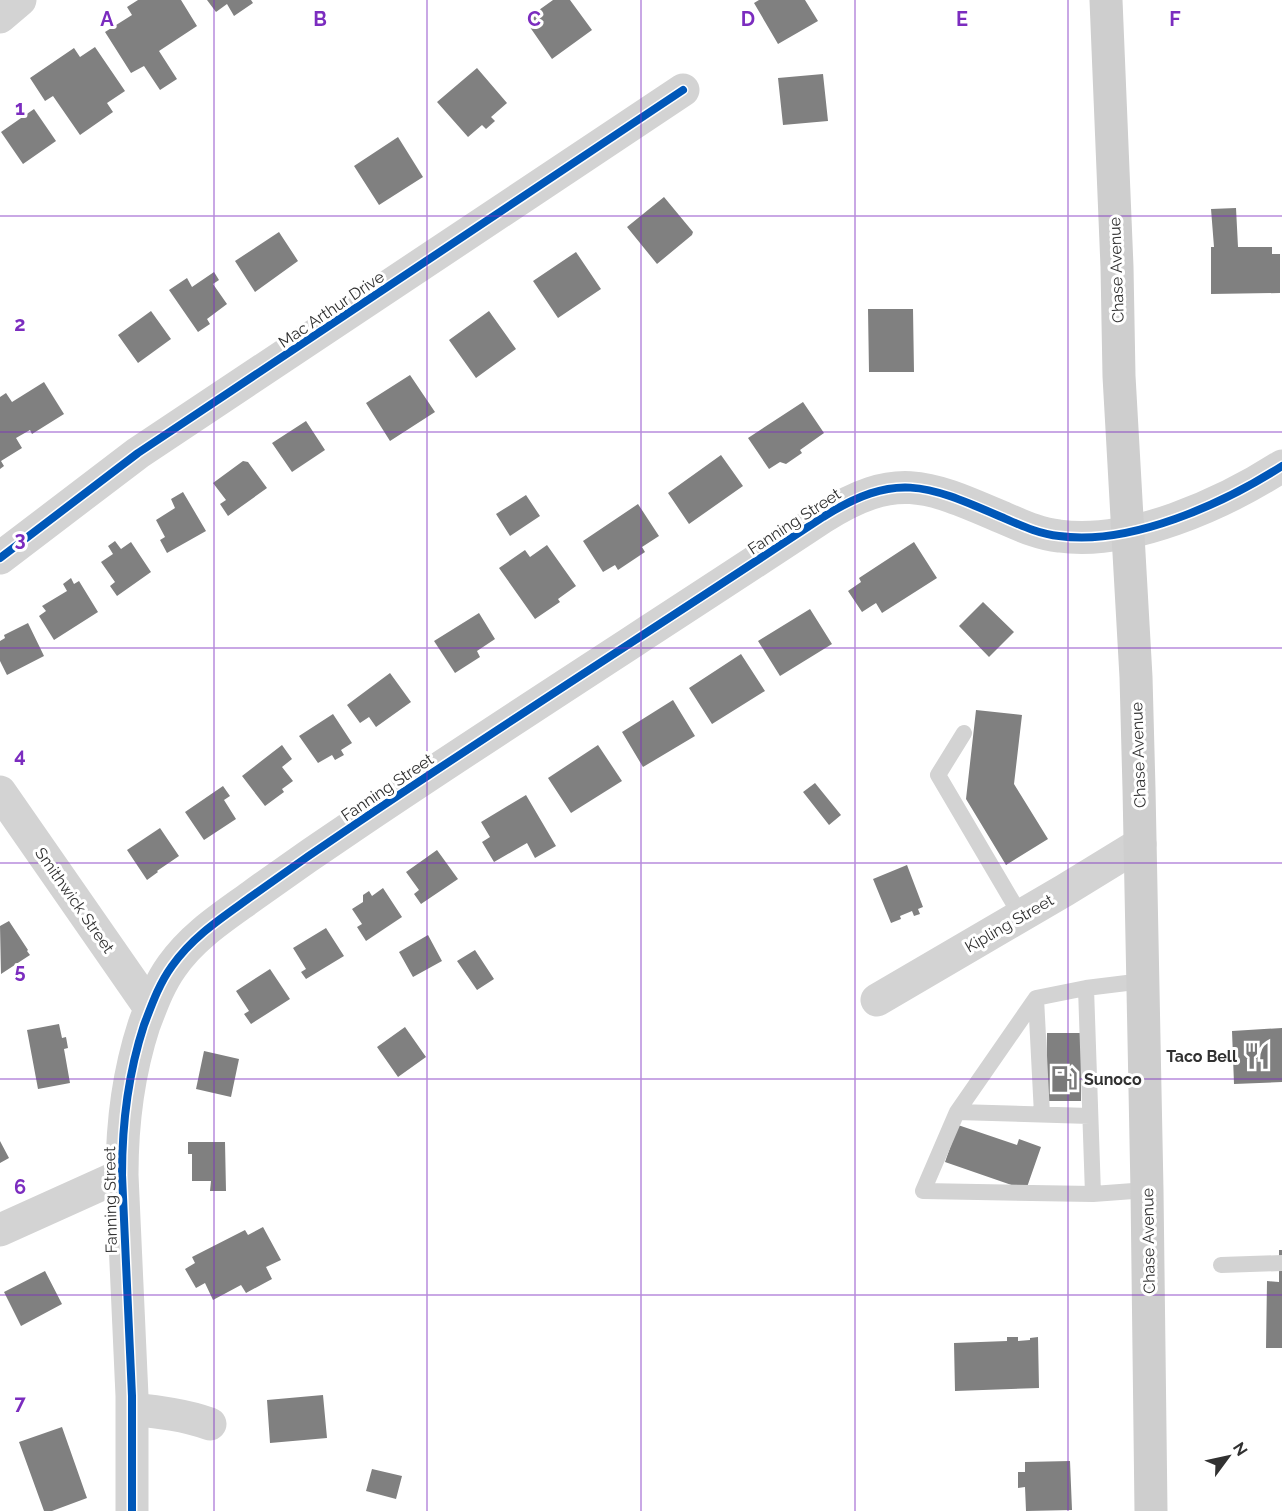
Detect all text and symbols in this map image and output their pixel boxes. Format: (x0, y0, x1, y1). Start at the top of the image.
text: A (100, 7, 114, 31)
text: B (313, 7, 327, 31)
text: C (527, 7, 541, 31)
text: D (741, 7, 755, 31)
text: E (956, 7, 968, 31)
text: F (1169, 7, 1181, 31)
text: 1 (15, 96, 25, 120)
street label: Chase Avenue (1105, 217, 1128, 323)
street label: Mac Arthur Drive (275, 267, 388, 352)
text: 2 (14, 312, 26, 336)
street label: Fanning Street (744, 484, 845, 558)
text: 3 (14, 527, 26, 551)
street label: Chase Avenue (1127, 702, 1150, 808)
text: 4 (14, 743, 26, 767)
street label: Fanning Street (338, 749, 437, 825)
street label: Smithwick Street (31, 844, 118, 957)
street label: Kipling Street (962, 890, 1057, 956)
text: 5 (14, 959, 26, 983)
restaurant icon: Taco Bell (1242, 1041, 1272, 1071)
place label: Taco Bell (1166, 1047, 1238, 1066)
fuel station icon: Sunoco (1049, 1064, 1079, 1094)
place label: Sunoco (1084, 1070, 1142, 1089)
street label: Fanning Street (100, 1146, 121, 1254)
text: 6 (14, 1175, 26, 1199)
street label: Chase Avenue (1138, 1188, 1159, 1294)
text: 7 (14, 1391, 26, 1415)
north arrow (1198, 1427, 1258, 1487)
text: N (1229, 1439, 1251, 1459)

